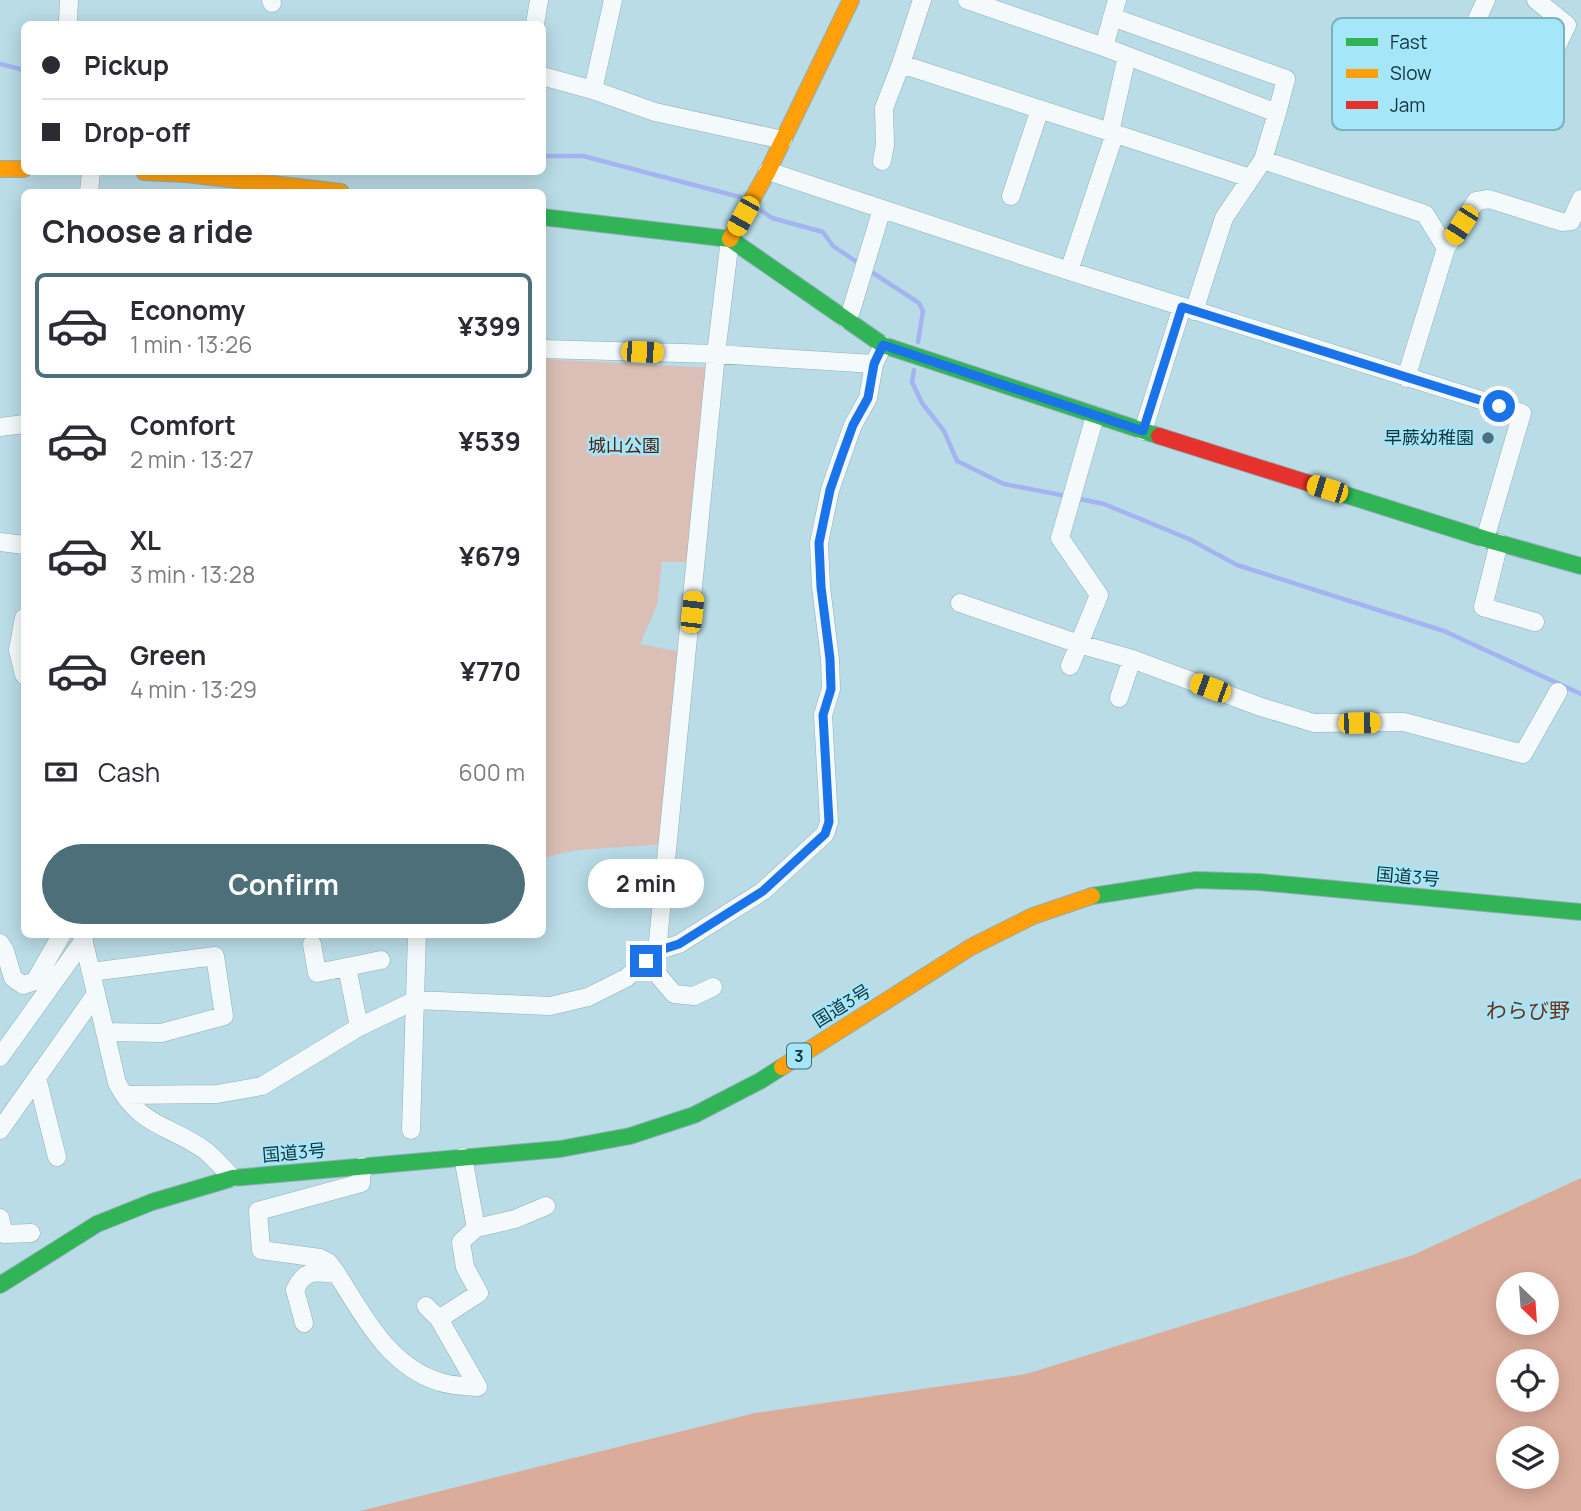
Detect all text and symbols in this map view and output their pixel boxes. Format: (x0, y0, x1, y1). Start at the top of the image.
legend (1332, 18, 1564, 130)
text: Fast (1390, 29, 1427, 55)
text: Pickup (84, 47, 169, 83)
text: Slow (1390, 60, 1432, 86)
text: Jam (1390, 92, 1425, 118)
text: Drop-off (84, 114, 190, 150)
car (724, 193, 763, 239)
car (1441, 202, 1482, 248)
text: Choose a ride (42, 209, 253, 253)
text: Economy (130, 292, 245, 328)
icon: car (46, 294, 109, 357)
text: ¥399 (458, 308, 521, 344)
text: 1 min · 13:26 (130, 328, 252, 360)
car (621, 341, 664, 363)
route start (1483, 390, 1515, 422)
text: Comfort (130, 407, 236, 443)
icon: car (46, 409, 109, 472)
text: ¥539 (459, 423, 521, 459)
place label: 早蕨幼稚園 (1384, 425, 1474, 449)
marker: 早蕨幼稚園 (1480, 430, 1496, 446)
park label: 城山公園 (588, 433, 660, 457)
text: 2 min · 13:27 (130, 443, 254, 475)
car (1304, 473, 1351, 505)
text: XL (130, 522, 161, 558)
icon: car (46, 524, 109, 587)
text: ¥679 (459, 538, 521, 574)
text: 3 min · 13:28 (130, 558, 255, 590)
car (680, 590, 705, 634)
text: Green (130, 637, 206, 673)
icon: car (46, 639, 109, 702)
text: ¥770 (460, 653, 521, 689)
car (1187, 671, 1234, 705)
text: 4 min · 13:29 (130, 673, 257, 705)
car (1338, 712, 1381, 734)
icon: cash (42, 753, 80, 791)
text: Cash (98, 754, 160, 790)
text: 600 m (459, 756, 525, 788)
button: Confirm (42, 844, 525, 924)
callout: 2 min (588, 860, 704, 908)
street label: 国道3号 (1375, 861, 1441, 891)
text: 2 min (616, 867, 676, 899)
route end (630, 945, 662, 977)
street label: 国道3号 (808, 978, 875, 1032)
district label: わらび野 (1486, 996, 1570, 1024)
road number: 3 (787, 1044, 811, 1068)
street label: 国道3号 (261, 1137, 327, 1167)
north arrow (1496, 1272, 1559, 1335)
map controls (1496, 1272, 1559, 1489)
button: locate (1496, 1349, 1559, 1412)
button: layers (1496, 1426, 1559, 1489)

